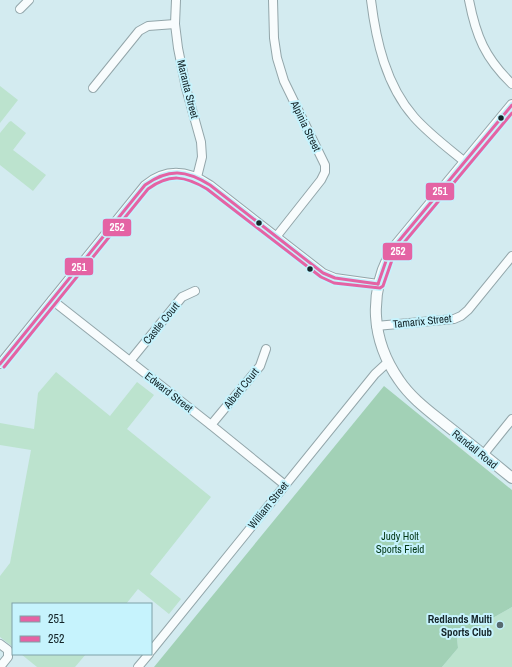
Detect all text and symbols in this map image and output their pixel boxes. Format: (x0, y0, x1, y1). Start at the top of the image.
street label: Maranta Street (174, 58, 202, 120)
street label: Alpinia Street (287, 97, 324, 154)
unlabelled marker (496, 113, 506, 123)
line badge: 251 (425, 182, 455, 201)
text: 251 (432, 184, 448, 198)
line badge: 252 (102, 218, 132, 237)
unlabelled marker (254, 218, 264, 228)
text: 252 (109, 220, 125, 234)
line badge: 252 (382, 242, 413, 261)
text: 252 (390, 244, 406, 258)
line badge: 251 (64, 257, 94, 276)
text: 251 (71, 260, 87, 274)
unlabelled marker (305, 264, 315, 274)
street label: Castle Court (140, 299, 183, 347)
street label: Tamarix Street (392, 311, 452, 331)
street label: Albert Court (220, 365, 262, 412)
street label: Edward Street (142, 369, 196, 415)
street label: Randall Road (449, 426, 501, 472)
street label: William Street (245, 478, 292, 531)
park label: Judy Holt Sports Field (376, 529, 424, 556)
legend (12, 603, 152, 655)
text: 251 (48, 611, 65, 627)
place label: Redlands Multi Sports Club (428, 612, 492, 639)
marker: Redlands Multi Sports Club (495, 620, 505, 630)
text: 252 (48, 631, 64, 647)

